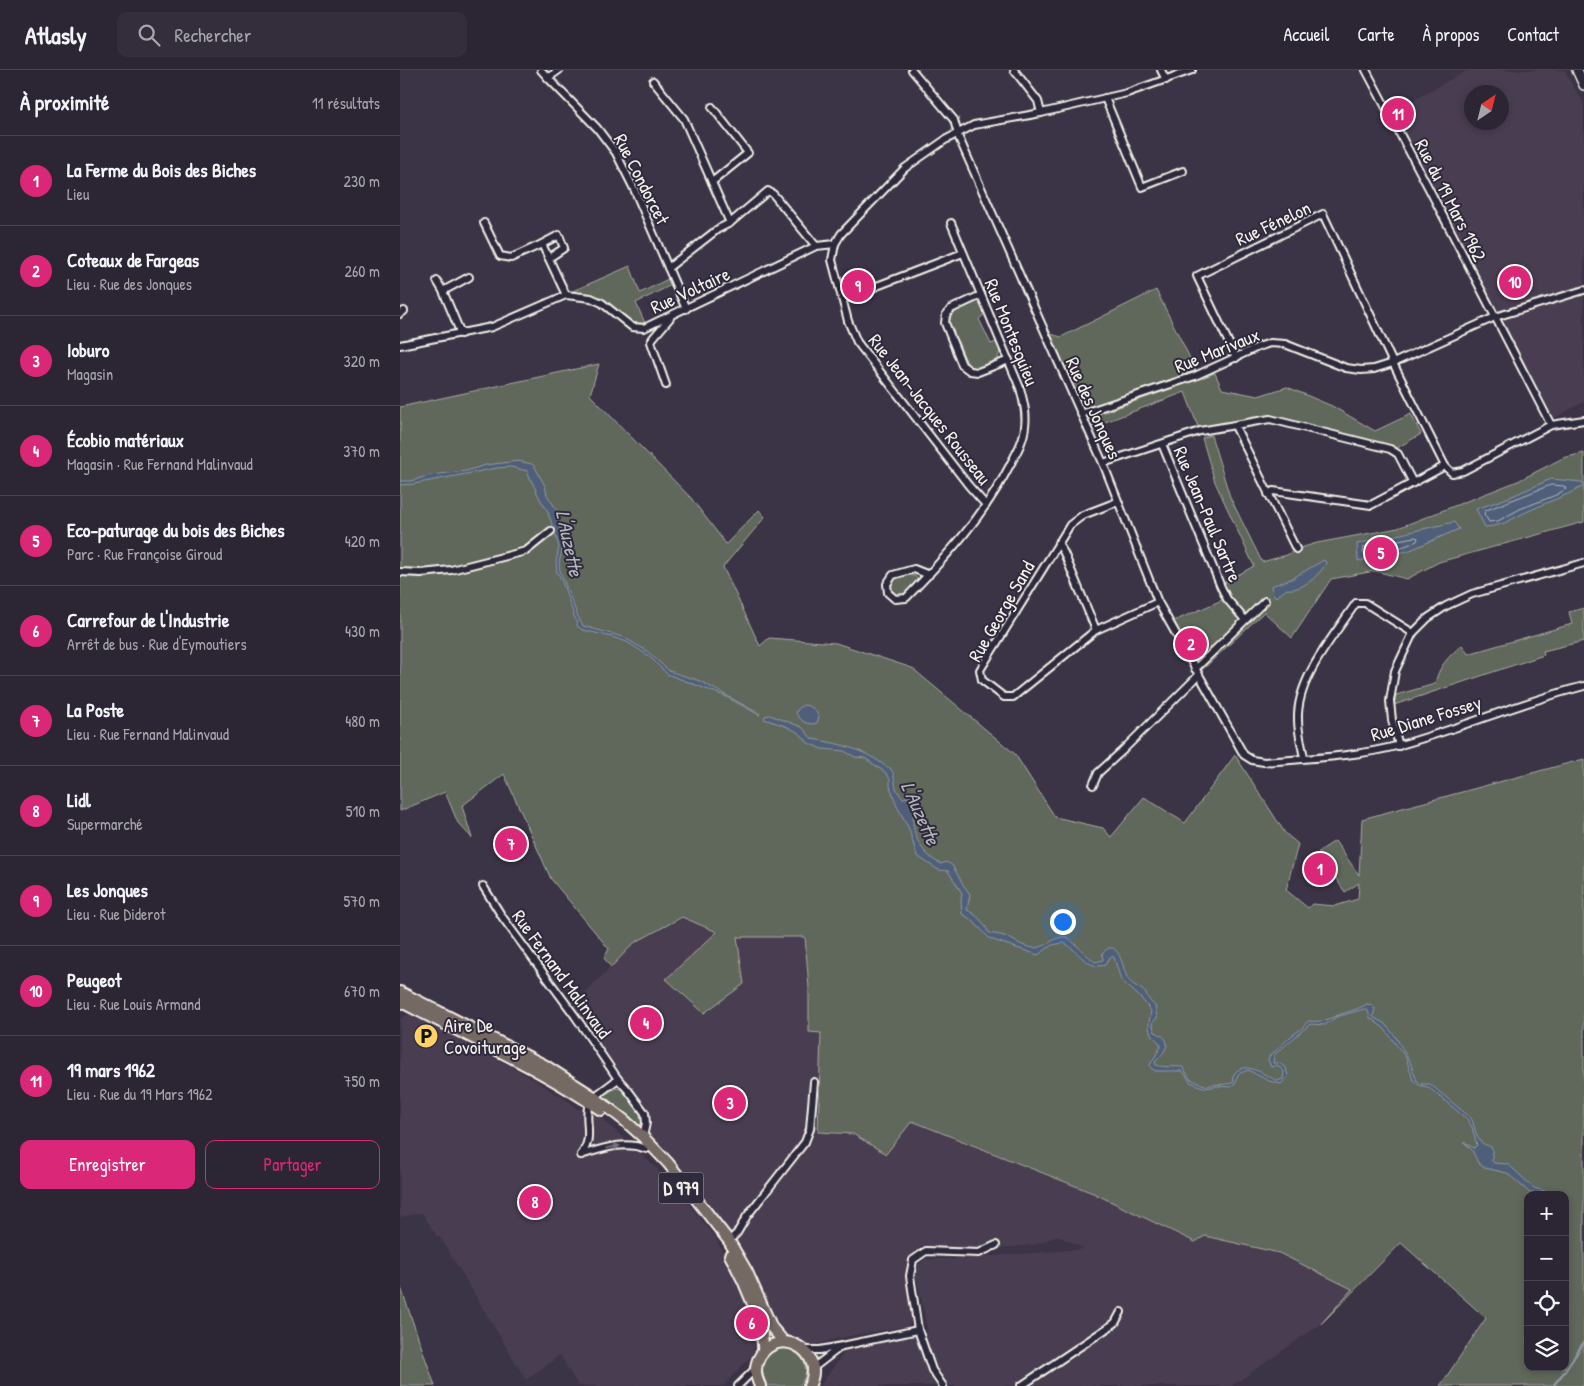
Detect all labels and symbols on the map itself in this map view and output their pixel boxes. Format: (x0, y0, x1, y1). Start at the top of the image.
north arrow (1464, 85, 1509, 130)
pin: 11 (1382, 95, 1414, 133)
street label: Rue Condorcet (608, 129, 676, 229)
street label: Rue du 19 Mars 1962 (1409, 134, 1493, 266)
street label: Rue Fénelon (1231, 194, 1315, 252)
street label: Rue Voltaire (646, 260, 734, 320)
pin: 10 (1499, 263, 1531, 301)
pin: 9 (842, 267, 874, 305)
street label: Rue Montesquieu (979, 275, 1045, 390)
street label: Rue Marivaux (1171, 321, 1263, 379)
street label: Rue Jean-Jacques Rousseau (863, 328, 997, 490)
street label: Rue des Jonques (1060, 353, 1128, 463)
street label: Rue Jean-Paul Sartre (1168, 442, 1248, 586)
water label: L'Auzette (550, 508, 590, 579)
pin: 5 (1365, 534, 1397, 572)
street label: Rue George Sand (962, 555, 1041, 666)
pin: 2 (1175, 625, 1207, 663)
street label: Rue Diane Fossey (1367, 689, 1485, 747)
water label: L'Auzette (895, 777, 947, 850)
pin: 7 (495, 825, 527, 863)
pin: 1 (1304, 850, 1336, 888)
street label: Rue Fernand Malinvaud (506, 904, 618, 1044)
your location (1050, 909, 1076, 935)
pin: 4 (630, 1004, 662, 1042)
place label: Aire De Covoiturage (444, 1012, 527, 1060)
parking icon: Aire De Covoiturage (413, 1023, 439, 1049)
pin: 3 (714, 1084, 746, 1122)
one-way arrow (606, 1143, 621, 1151)
road number: D 979 (658, 1172, 704, 1204)
pin: 8 (519, 1183, 551, 1221)
pin: 6 (736, 1304, 768, 1342)

